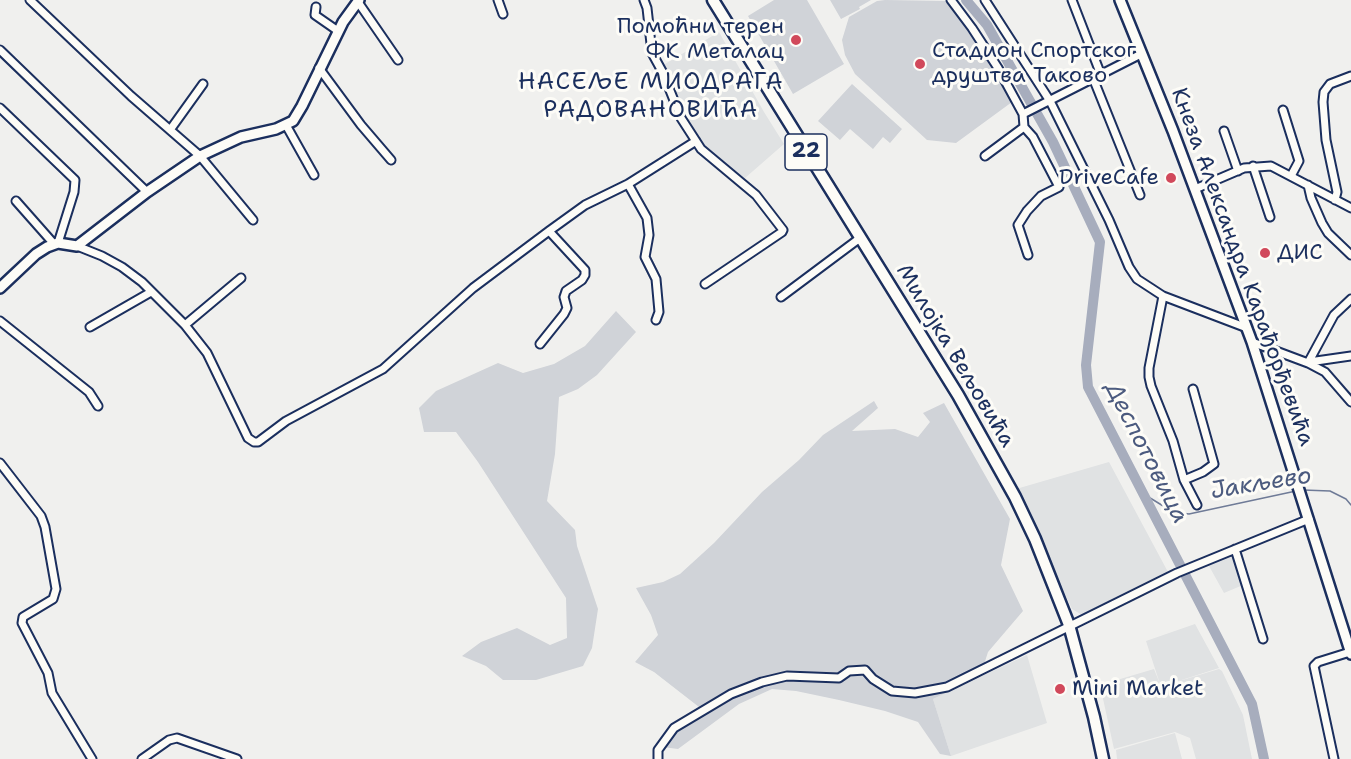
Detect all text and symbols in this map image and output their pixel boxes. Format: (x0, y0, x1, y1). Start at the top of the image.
place label: Помоћни терен ФК Металац (617, 14, 784, 66)
marker: Помоћни терен ФК Металац (789, 33, 803, 47)
place label: Стадион Спортског друштва Таково (932, 38, 1136, 90)
marker: Стадион Спортског друштва Таково (913, 57, 927, 71)
district label: НАСЕЉЕ МИОДРАГА РАДОВАНОВИЋА (518, 69, 784, 125)
street label: Кнеза Александра Карађорђевића (1165, 84, 1319, 450)
road number: 22 (785, 134, 827, 170)
place label: DriveCafe (1059, 165, 1159, 191)
marker: DriveCafe (1164, 171, 1178, 185)
place label: ДИС (1277, 240, 1323, 266)
marker: ДИС (1258, 246, 1272, 260)
street label: Милојка Вељовића (890, 260, 1020, 452)
water label: Деспотовица (1098, 378, 1194, 528)
water label: Јакљево (1208, 462, 1314, 506)
place label: Mini Market (1072, 676, 1204, 702)
marker: Mini Market (1053, 682, 1067, 696)

